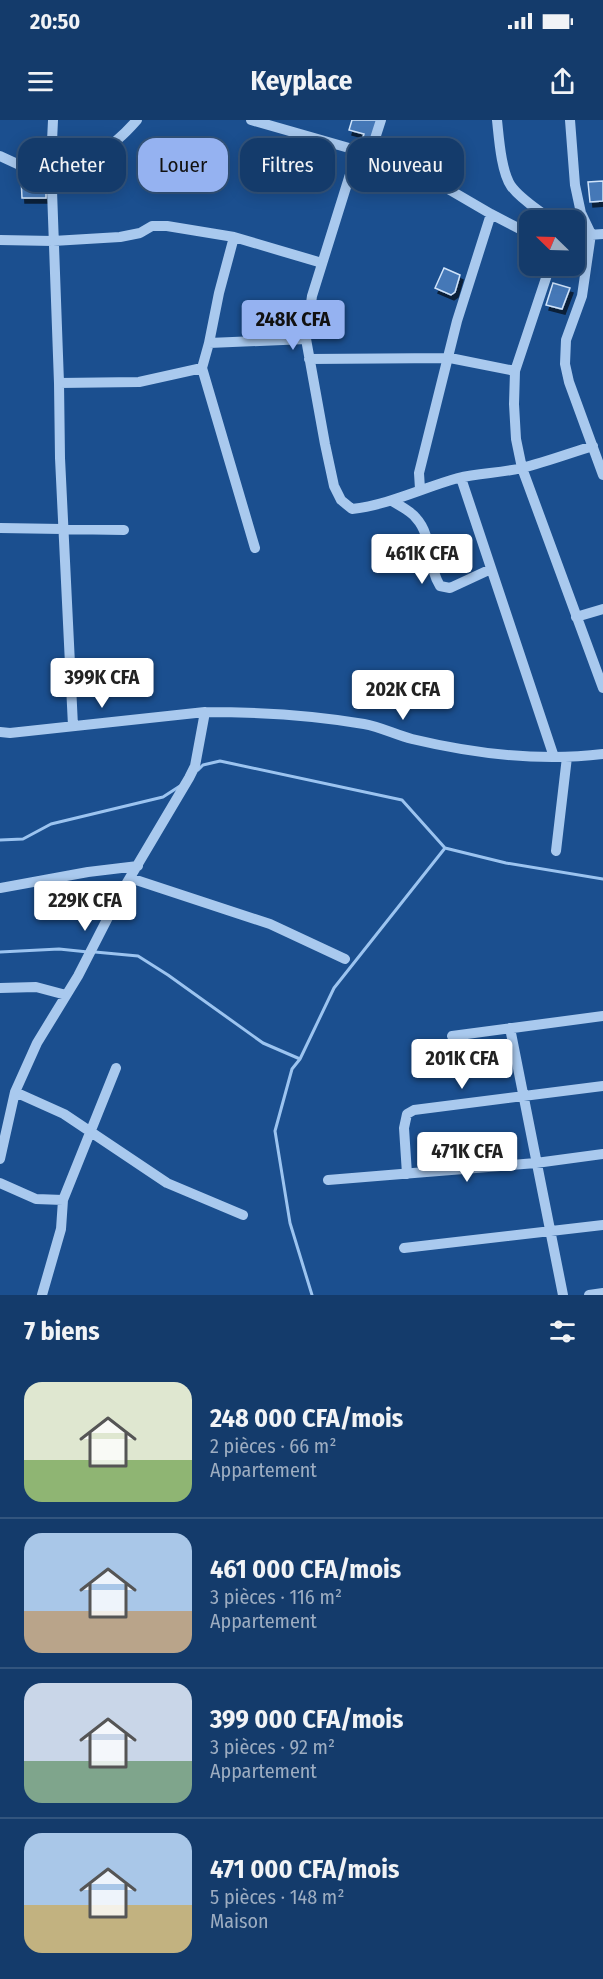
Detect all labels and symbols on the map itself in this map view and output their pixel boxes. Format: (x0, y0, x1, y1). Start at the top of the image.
north arrow (519, 210, 585, 276)
pin: 248K CFA (231, 300, 355, 351)
pin: 461K CFA (360, 534, 484, 585)
pin: 399K CFA (40, 658, 164, 709)
pin: 202K CFA (341, 670, 465, 721)
pin: 229K CFA (23, 881, 147, 932)
pin: 201K CFA (400, 1039, 524, 1090)
pin: 471K CFA (405, 1132, 529, 1183)

